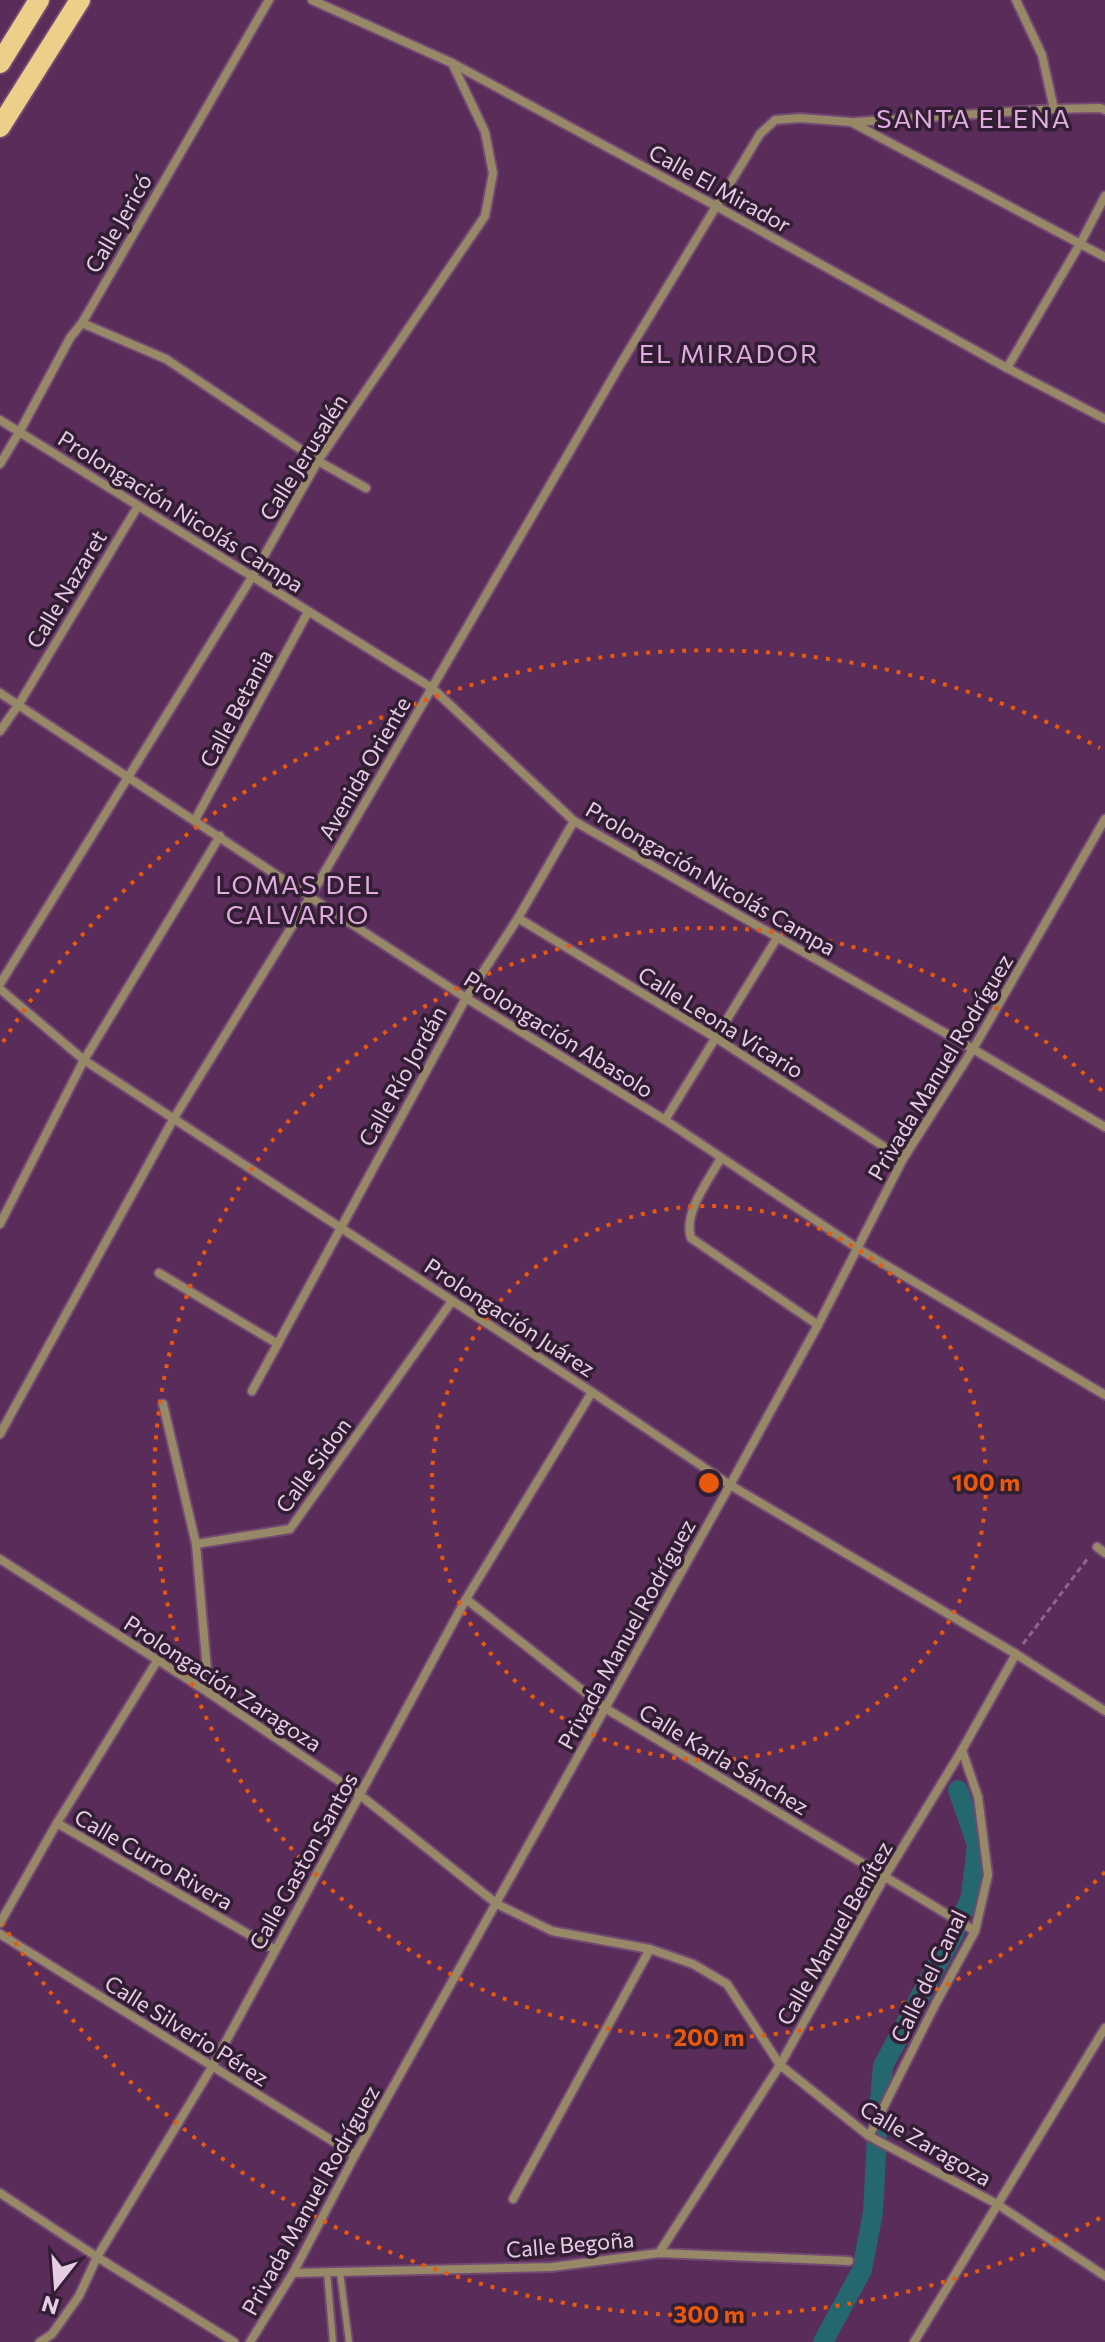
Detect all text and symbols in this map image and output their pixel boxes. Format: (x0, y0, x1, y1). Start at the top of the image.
district label: SANTA ELENA (876, 102, 1072, 133)
street label: Calle El Mirador (644, 138, 796, 238)
street label: Calle Jericó (79, 169, 157, 277)
district label: EL MIRADOR (639, 337, 819, 368)
street label: Calle Jerusalén (253, 389, 353, 525)
street label: Prolongación Nicolás Campa (53, 424, 309, 598)
street label: Calle Nazaret (20, 525, 112, 653)
street label: Calle Betania (194, 644, 278, 772)
street label: Avenida Oriente (312, 692, 416, 844)
street label: Prolongación Nicolás Campa (581, 795, 841, 961)
district label: LOMAS DEL CALVARIO (215, 868, 381, 929)
street label: Privada Manuel Rodríguez (862, 949, 1018, 1185)
street label: Calle Leona Vicario (633, 960, 809, 1084)
street label: Prolongación Abasolo (459, 965, 659, 1103)
street label: Calle Río Jordán (352, 1001, 452, 1151)
street label: Prolongación Juárez (420, 1252, 600, 1382)
street label: Calle Sidon (270, 1412, 356, 1518)
text: 100 m (952, 1467, 1020, 1496)
centre of rings (695, 1469, 723, 1497)
street label: Privada Manuel Rodríguez (551, 1514, 701, 1754)
street label: Prolongación Zaragoza (119, 1609, 327, 1757)
street label: Calle Karla Sánchez (634, 1698, 814, 1820)
street label: Calle Gaston Santos (243, 1768, 363, 1954)
street label: Calle Curro Rivera (70, 1803, 238, 1915)
street label: Calle Manuel Benítez (770, 1836, 898, 2030)
street label: Calle del Canal (884, 1905, 972, 2047)
street label: Calle Silverio Pérez (100, 1969, 274, 2091)
text: 200 m (674, 2022, 744, 2051)
street label: Privada Manuel Rodríguez (235, 2080, 385, 2320)
street label: Calle Zaragoza (856, 2095, 996, 2191)
street label: Calle Begoña (505, 2225, 635, 2263)
north arrow (16, 2246, 96, 2326)
text: N (38, 2290, 62, 2321)
text: 300 m (673, 2299, 745, 2328)

